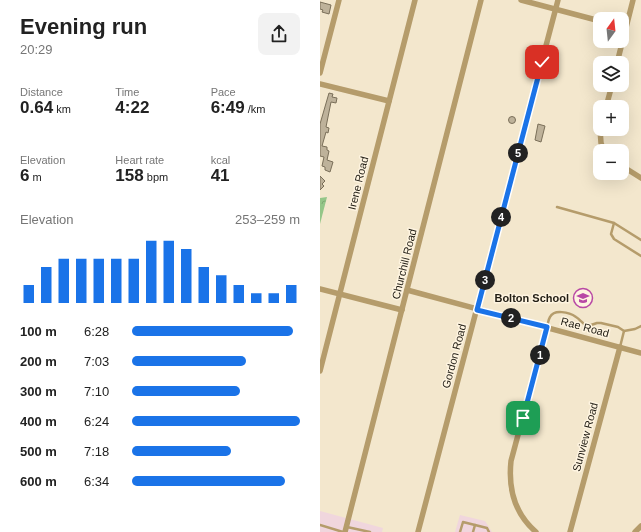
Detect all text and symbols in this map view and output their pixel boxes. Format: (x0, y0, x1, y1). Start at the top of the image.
north arrow (593, 12, 629, 48)
map controls (593, 12, 629, 180)
button: share (258, 13, 300, 55)
text: Evening run (20, 14, 147, 39)
text: 20:29 (20, 42, 53, 57)
pin (525, 45, 559, 79)
icon: check (531, 51, 553, 73)
button: layers (593, 56, 629, 92)
text: Distance (20, 86, 63, 98)
text: Time (115, 86, 139, 98)
text: Pace (211, 86, 236, 98)
text: 0.64 (20, 98, 53, 117)
text: 4:22 (115, 98, 149, 117)
text: 6:49 (211, 98, 245, 117)
button: + (593, 100, 629, 136)
text: km (53, 103, 71, 115)
text: /km (245, 103, 265, 115)
pin: 5 (508, 143, 528, 163)
button: − (593, 144, 629, 180)
text: 5 (515, 147, 521, 159)
text: Elevation (20, 154, 65, 166)
text: Heart rate (115, 154, 164, 166)
text: kcal (211, 154, 230, 166)
street label: Irene Road (346, 155, 370, 211)
text: 6 (20, 166, 29, 185)
text: 158 (115, 166, 144, 185)
text: 41 (211, 166, 230, 185)
text: m (29, 171, 42, 183)
text: bpm (144, 171, 168, 183)
pin: 4 (491, 207, 511, 227)
text: 4 (498, 211, 504, 223)
text: Elevation (20, 212, 73, 227)
text: 253–259 m (235, 212, 300, 227)
street label: Churchill Road (389, 228, 419, 300)
pin: 3 (475, 270, 495, 290)
text: 3 (482, 274, 488, 286)
school or university icon: Bolton School (572, 287, 594, 309)
place label: Bolton School (494, 292, 569, 304)
pin: 2 (501, 308, 521, 328)
text: 2 (508, 312, 514, 324)
street label: Rae Road (560, 315, 610, 339)
street label: Gordon Road (440, 323, 468, 389)
text: 100 m (20, 324, 57, 339)
text: 6:28 (84, 324, 109, 339)
pin: 1 (530, 345, 550, 365)
text: 1 (537, 349, 543, 361)
text: 200 m (20, 354, 57, 369)
text: 7:03 (84, 354, 109, 369)
text: 300 m (20, 384, 57, 399)
text: 7:10 (84, 384, 109, 399)
pin (506, 401, 540, 435)
street label: Sunview Road (570, 401, 600, 473)
icon: arrive (512, 407, 534, 429)
text: 400 m (20, 414, 57, 429)
text: 6:24 (84, 414, 109, 429)
text: 500 m (20, 444, 57, 459)
text: 7:18 (84, 444, 109, 459)
text: 600 m (20, 474, 57, 489)
text: 6:34 (84, 474, 109, 489)

